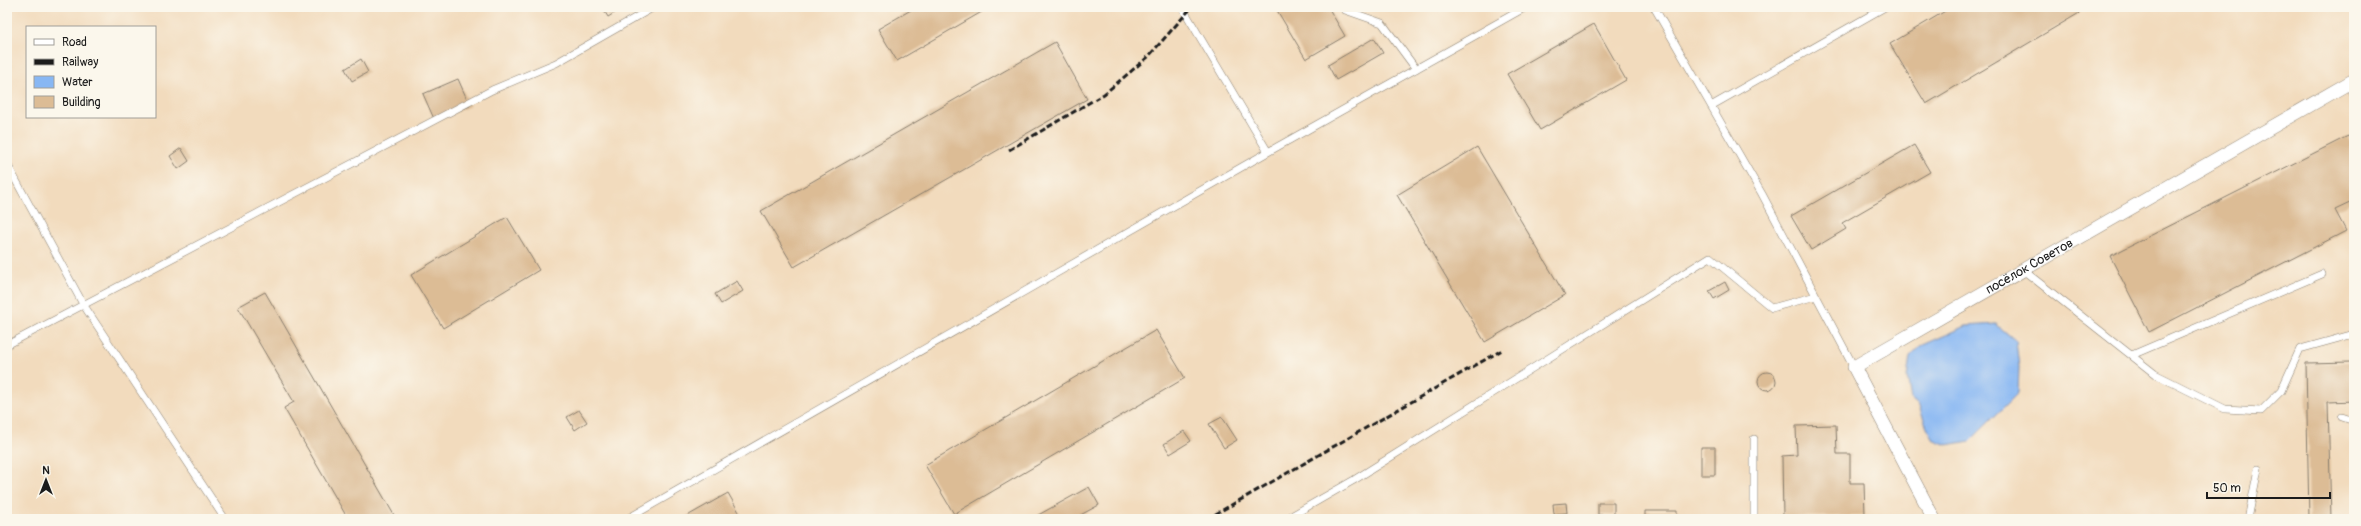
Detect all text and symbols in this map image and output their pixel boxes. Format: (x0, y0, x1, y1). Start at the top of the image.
legend (26, 26, 156, 118)
text: Road (62, 35, 87, 50)
text: Railway (62, 55, 98, 70)
text: Water (62, 75, 93, 90)
text: Building (62, 95, 101, 110)
street label: посёлок Советов (1983, 235, 2076, 298)
north arrow (26, 460, 66, 500)
text: N (42, 464, 50, 477)
scale bar (2207, 474, 2330, 500)
text: 50 m (2213, 481, 2241, 496)

